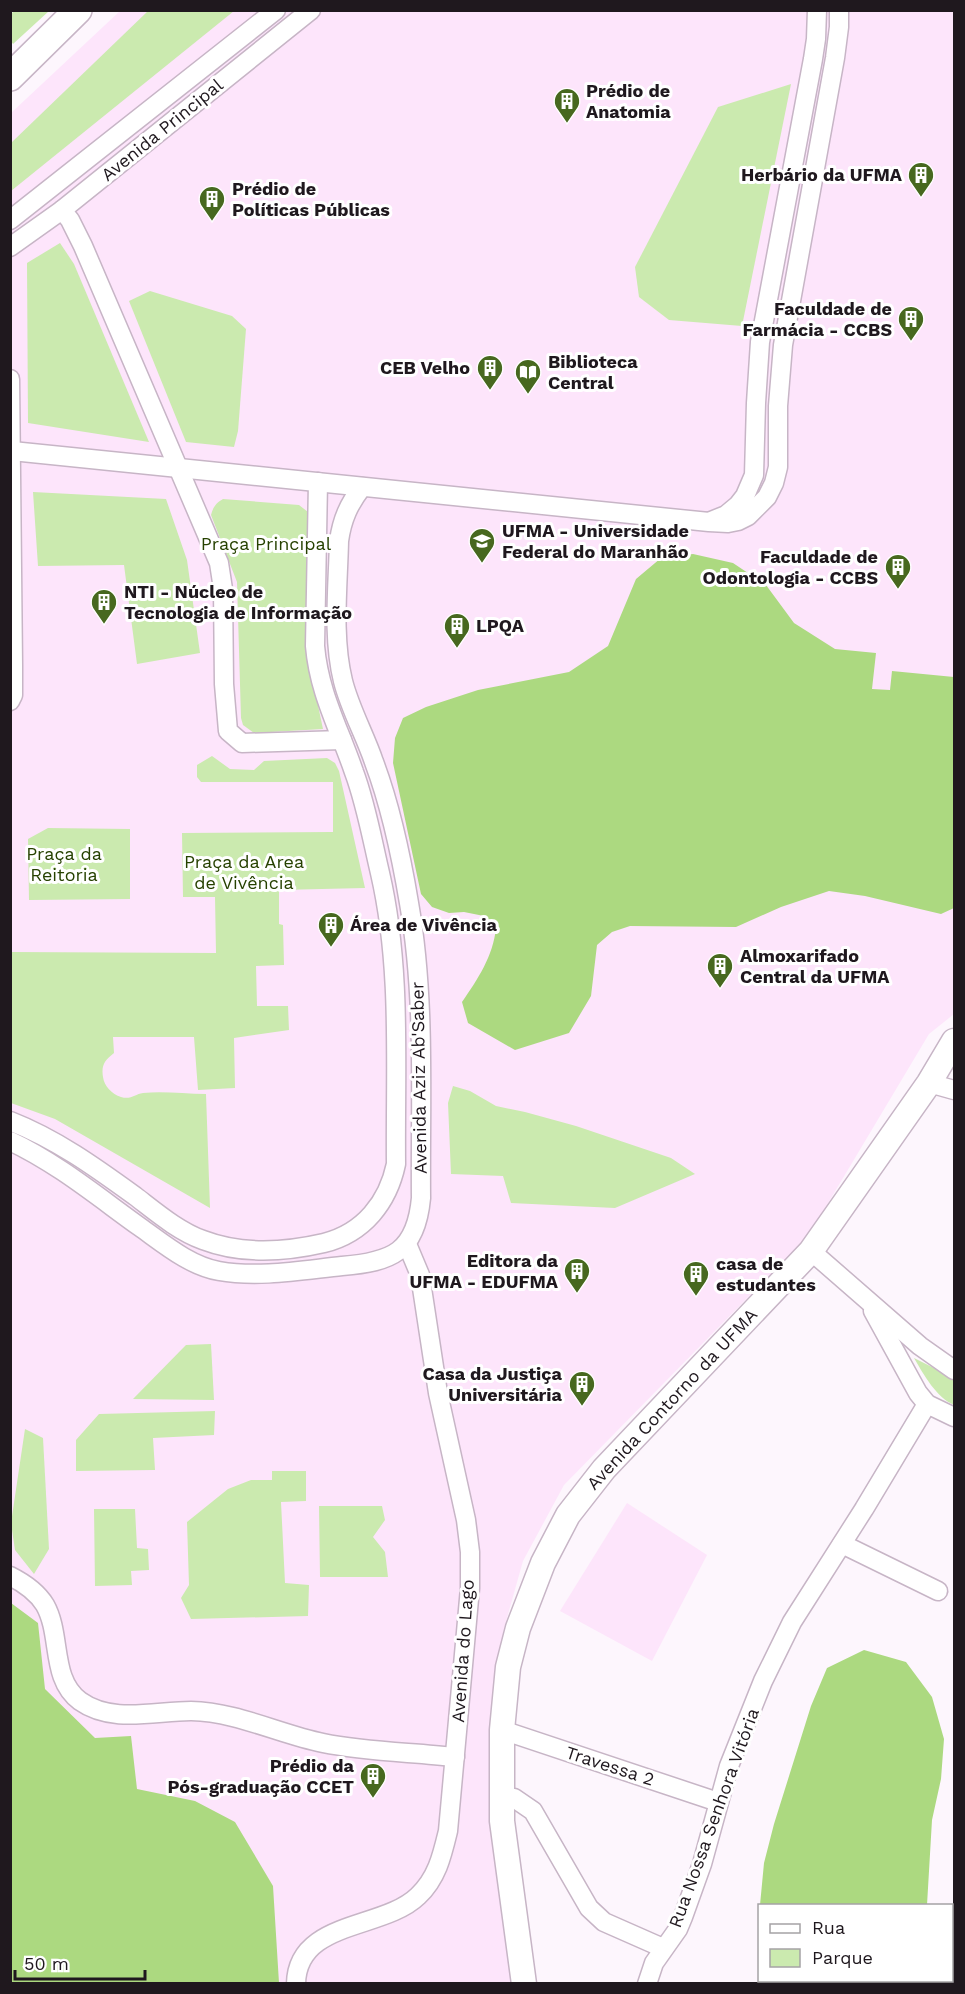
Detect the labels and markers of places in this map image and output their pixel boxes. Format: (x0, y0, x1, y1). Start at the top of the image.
place label: Prédio de Anatomia (586, 80, 671, 122)
building icon: Prédio de Anatomia (552, 86, 582, 124)
building icon: Herbário da UFMA (906, 160, 936, 198)
place label: Herbário da UFMA (741, 164, 903, 185)
place label: Prédio de Políticas Públicas (232, 178, 390, 220)
building icon: Prédio de Políticas Públicas (197, 184, 227, 222)
place label: Faculdade de Farmácia - CCBS (742, 298, 892, 340)
building icon: Faculdade de Farmácia - CCBS (896, 304, 926, 342)
place label: Biblioteca Central (548, 351, 638, 393)
building icon: CEB Velho (475, 353, 505, 391)
place label: CEB Velho (380, 357, 470, 378)
library icon: Biblioteca Central (513, 357, 543, 395)
place label: UFMA - Universidade Federal do Maranhão (502, 520, 689, 562)
school or university icon: UFMA - Universidade Federal do Maranhão (467, 526, 497, 564)
place label: Faculdade de Odontologia - CCBS (703, 546, 878, 588)
building icon: Faculdade de Odontologia - CCBS (883, 552, 913, 590)
place label: NTI - Núcleo de Tecnologia de Informação (124, 581, 352, 623)
building icon: NTI - Núcleo de Tecnologia de Informação (89, 587, 119, 625)
building icon: LPQA (442, 611, 472, 649)
place label: LPQA (476, 615, 525, 636)
building icon: Área de Vivência (316, 910, 346, 948)
place label: Área de Vivência (350, 914, 497, 935)
place label: Almoxarifado Central da UFMA (740, 945, 890, 987)
building icon: Almoxarifado Central da UFMA (705, 951, 735, 989)
place label: Editora da UFMA - EDUFMA (410, 1250, 559, 1292)
place label: casa de estudantes (716, 1253, 816, 1295)
building icon: Editora da UFMA - EDUFMA (562, 1256, 592, 1294)
building icon: casa de estudantes (681, 1259, 711, 1297)
place label: Casa da Justiça Universitária (422, 1363, 563, 1405)
building icon: Casa da Justiça Universitária (567, 1369, 597, 1407)
place label: Prédio da Pós-graduação CCET (167, 1755, 355, 1797)
building icon: Prédio da Pós-graduação CCET (358, 1761, 388, 1799)

